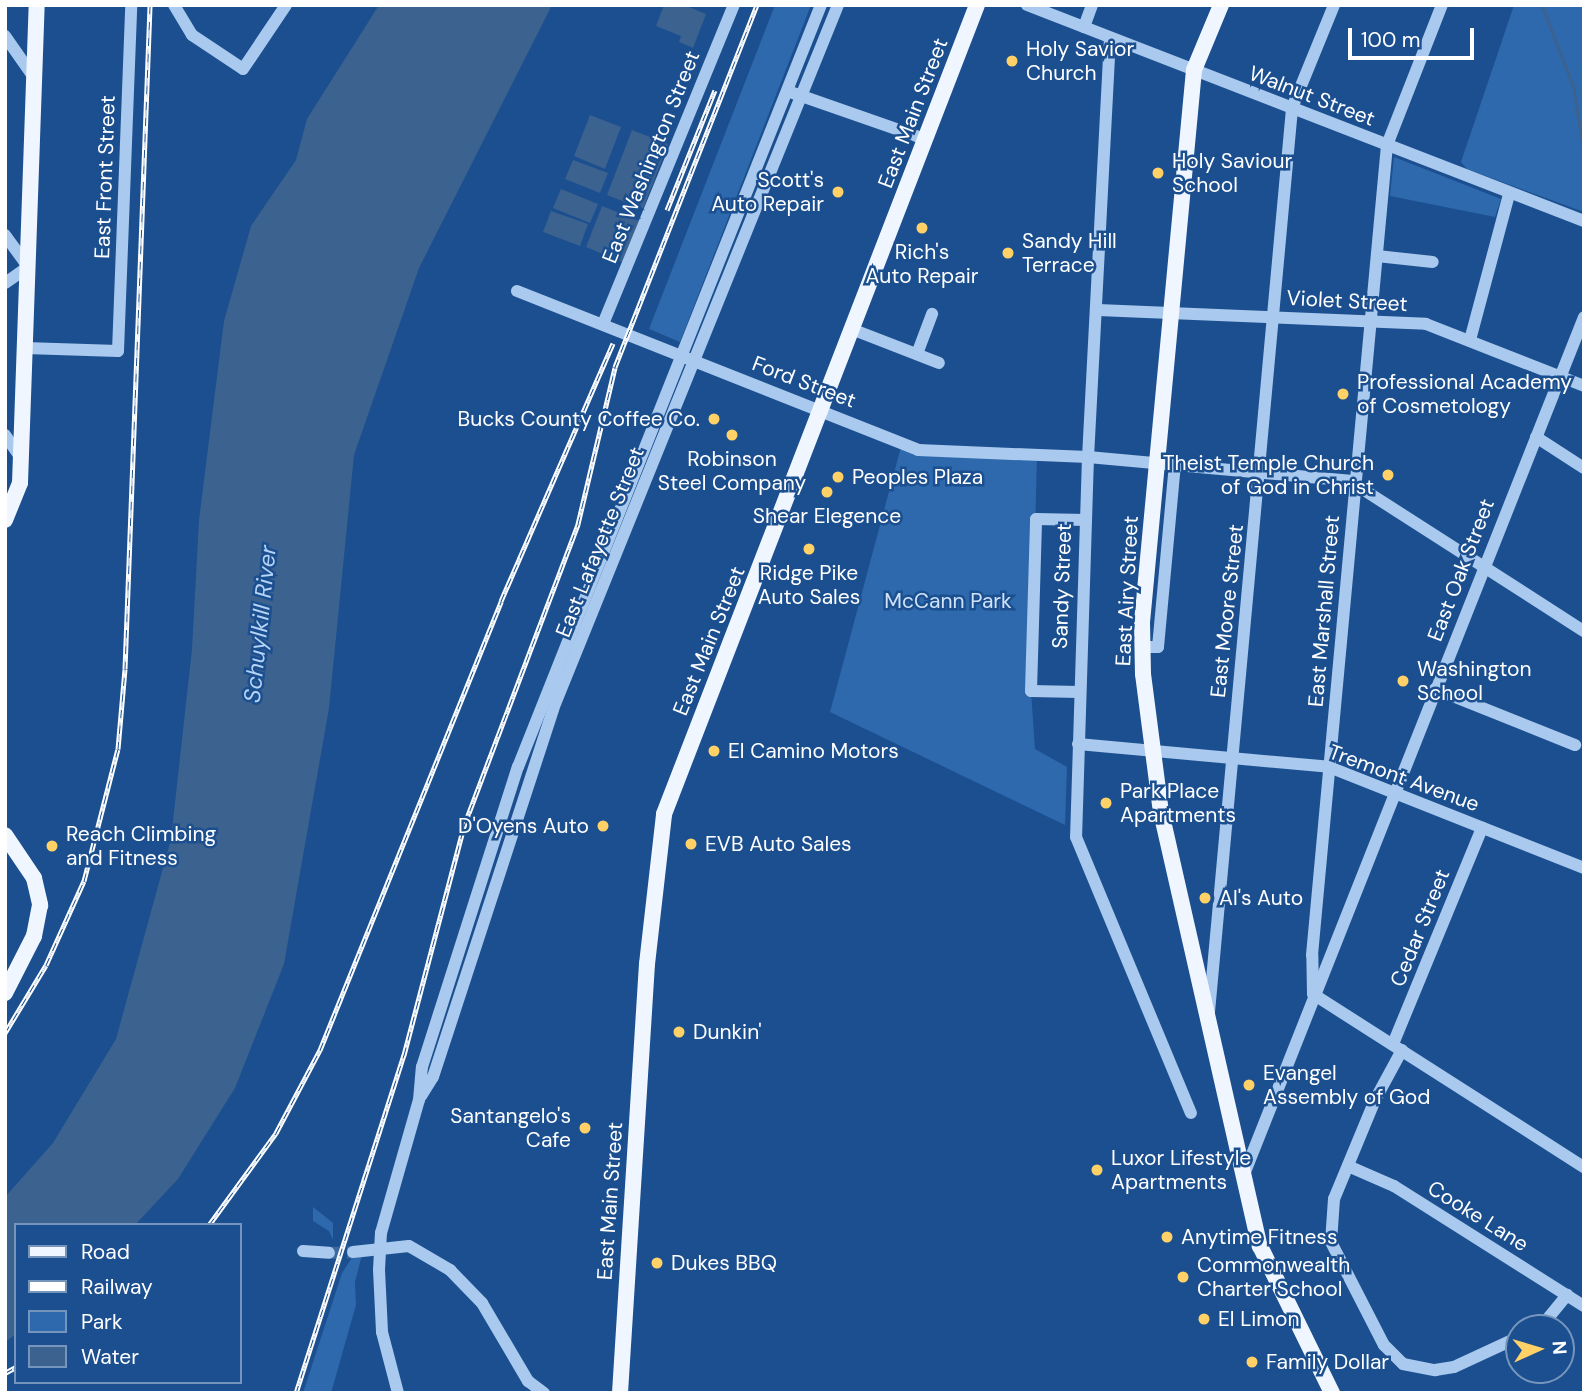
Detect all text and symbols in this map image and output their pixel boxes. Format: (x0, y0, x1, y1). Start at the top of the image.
scale bar (1351, 14, 1477, 58)
text: 100 m (1361, 26, 1421, 54)
street label: East Main Street (873, 35, 953, 191)
place label: Holy Savior Church (1026, 36, 1134, 86)
street label: East Washington Street (597, 47, 705, 267)
marker: Holy Savior Church (1004, 53, 1020, 69)
street label: Walnut Street (1245, 60, 1379, 132)
street label: East Front Street (90, 95, 120, 259)
place label: Holy Saviour School (1172, 148, 1292, 198)
marker: Holy Saviour School (1150, 165, 1166, 181)
place label: Scott's Auto Repair (711, 167, 824, 217)
marker: Scott's Auto Repair (830, 184, 846, 200)
marker: Rich's Auto Repair (914, 220, 930, 236)
place label: Sandy Hill Terrace (1022, 228, 1117, 278)
place label: Rich's Auto Repair (866, 239, 978, 289)
marker: Sandy Hill Terrace (1000, 245, 1016, 261)
street label: Violet Street (1286, 285, 1408, 317)
street label: Ford Street (749, 351, 859, 413)
place label: Professional Academy of Cosmetology (1357, 369, 1572, 419)
marker: Professional Academy of Cosmetology (1335, 386, 1351, 402)
place label: Bucks County Coffee Co. (458, 406, 700, 432)
marker: Bucks County Coffee Co. (706, 411, 722, 427)
marker: Robinson Steel Company (724, 427, 740, 443)
street label: East Lafayette Street (550, 443, 650, 641)
place label: Robinson Steel Company (658, 446, 806, 496)
place label: Theist Temple Church of God in Christ (1163, 450, 1374, 500)
place label: Peoples Plaza (852, 464, 983, 490)
marker: Theist Temple Church of God in Christ (1380, 467, 1396, 483)
marker: Peoples Plaza (830, 469, 846, 485)
marker: Shear Elegence (819, 484, 835, 500)
street label: East Oak Street (1422, 495, 1500, 645)
place label: Shear Elegence (753, 503, 901, 529)
street label: East Marshall Street (1303, 514, 1345, 708)
street label: East Airy Street (1110, 515, 1144, 667)
street label: Sandy Street (1047, 523, 1077, 649)
street label: East Moore Street (1205, 523, 1249, 699)
marker: Ridge Pike Auto Sales (801, 541, 817, 557)
water label: Schuylkill River (238, 544, 282, 704)
place label: Ridge Pike Auto Sales (758, 560, 860, 610)
street label: East Main Street (668, 563, 750, 719)
park label: McCann Park (884, 588, 1012, 614)
place label: Washington School (1417, 656, 1532, 706)
marker: Washington School (1395, 673, 1411, 689)
place label: El Camino Motors (728, 738, 899, 764)
street label: Tremont Avenue (1325, 739, 1483, 817)
marker: El Camino Motors (706, 743, 722, 759)
place label: Park Place Apartments (1120, 778, 1236, 828)
marker: Park Place Apartments (1098, 795, 1114, 811)
place label: D'Oyens Auto (458, 813, 589, 839)
marker: D'Oyens Auto (595, 818, 611, 834)
place label: Reach Climbing and Fitness (66, 821, 216, 871)
place label: EVB Auto Sales (705, 831, 852, 857)
marker: EVB Auto Sales (683, 836, 699, 852)
marker: Reach Climbing and Fitness (44, 838, 60, 854)
street label: Cedar Street (1385, 866, 1455, 990)
place label: Al's Auto (1219, 885, 1303, 911)
marker: Al's Auto (1197, 890, 1213, 906)
place label: Dunkin' (693, 1019, 762, 1045)
marker: Dunkin' (671, 1024, 687, 1040)
place label: Evangel Assembly of God (1263, 1060, 1430, 1110)
marker: Evangel Assembly of God (1241, 1077, 1257, 1093)
place label: Santangelo's Cafe (450, 1103, 571, 1153)
marker: Santangelo's Cafe (577, 1120, 593, 1136)
street label: East Main Street (592, 1121, 628, 1281)
place label: Luxor Lifestyle Apartments (1111, 1145, 1251, 1195)
marker: Luxor Lifestyle Apartments (1089, 1162, 1105, 1178)
street label: Cooke Lane (1423, 1175, 1533, 1257)
legend (14, 1223, 242, 1384)
place label: Anytime Fitness (1181, 1224, 1337, 1250)
marker: Anytime Fitness (1159, 1229, 1175, 1245)
text: Road (81, 1238, 130, 1266)
place label: Dukes BBQ (671, 1250, 777, 1276)
place label: Commonwealth Charter School (1197, 1252, 1350, 1302)
marker: Dukes BBQ (649, 1255, 665, 1271)
marker: Commonwealth Charter School (1175, 1269, 1191, 1285)
text: Railway (81, 1273, 153, 1301)
place label: El Limon (1218, 1306, 1299, 1332)
text: Park (81, 1308, 122, 1336)
marker: El Limon (1196, 1311, 1212, 1327)
north arrow (1505, 1314, 1575, 1384)
text: N (1546, 1340, 1572, 1355)
text: Water (81, 1343, 139, 1371)
place label: Family Dollar (1266, 1349, 1389, 1375)
marker: Family Dollar (1244, 1354, 1260, 1370)

